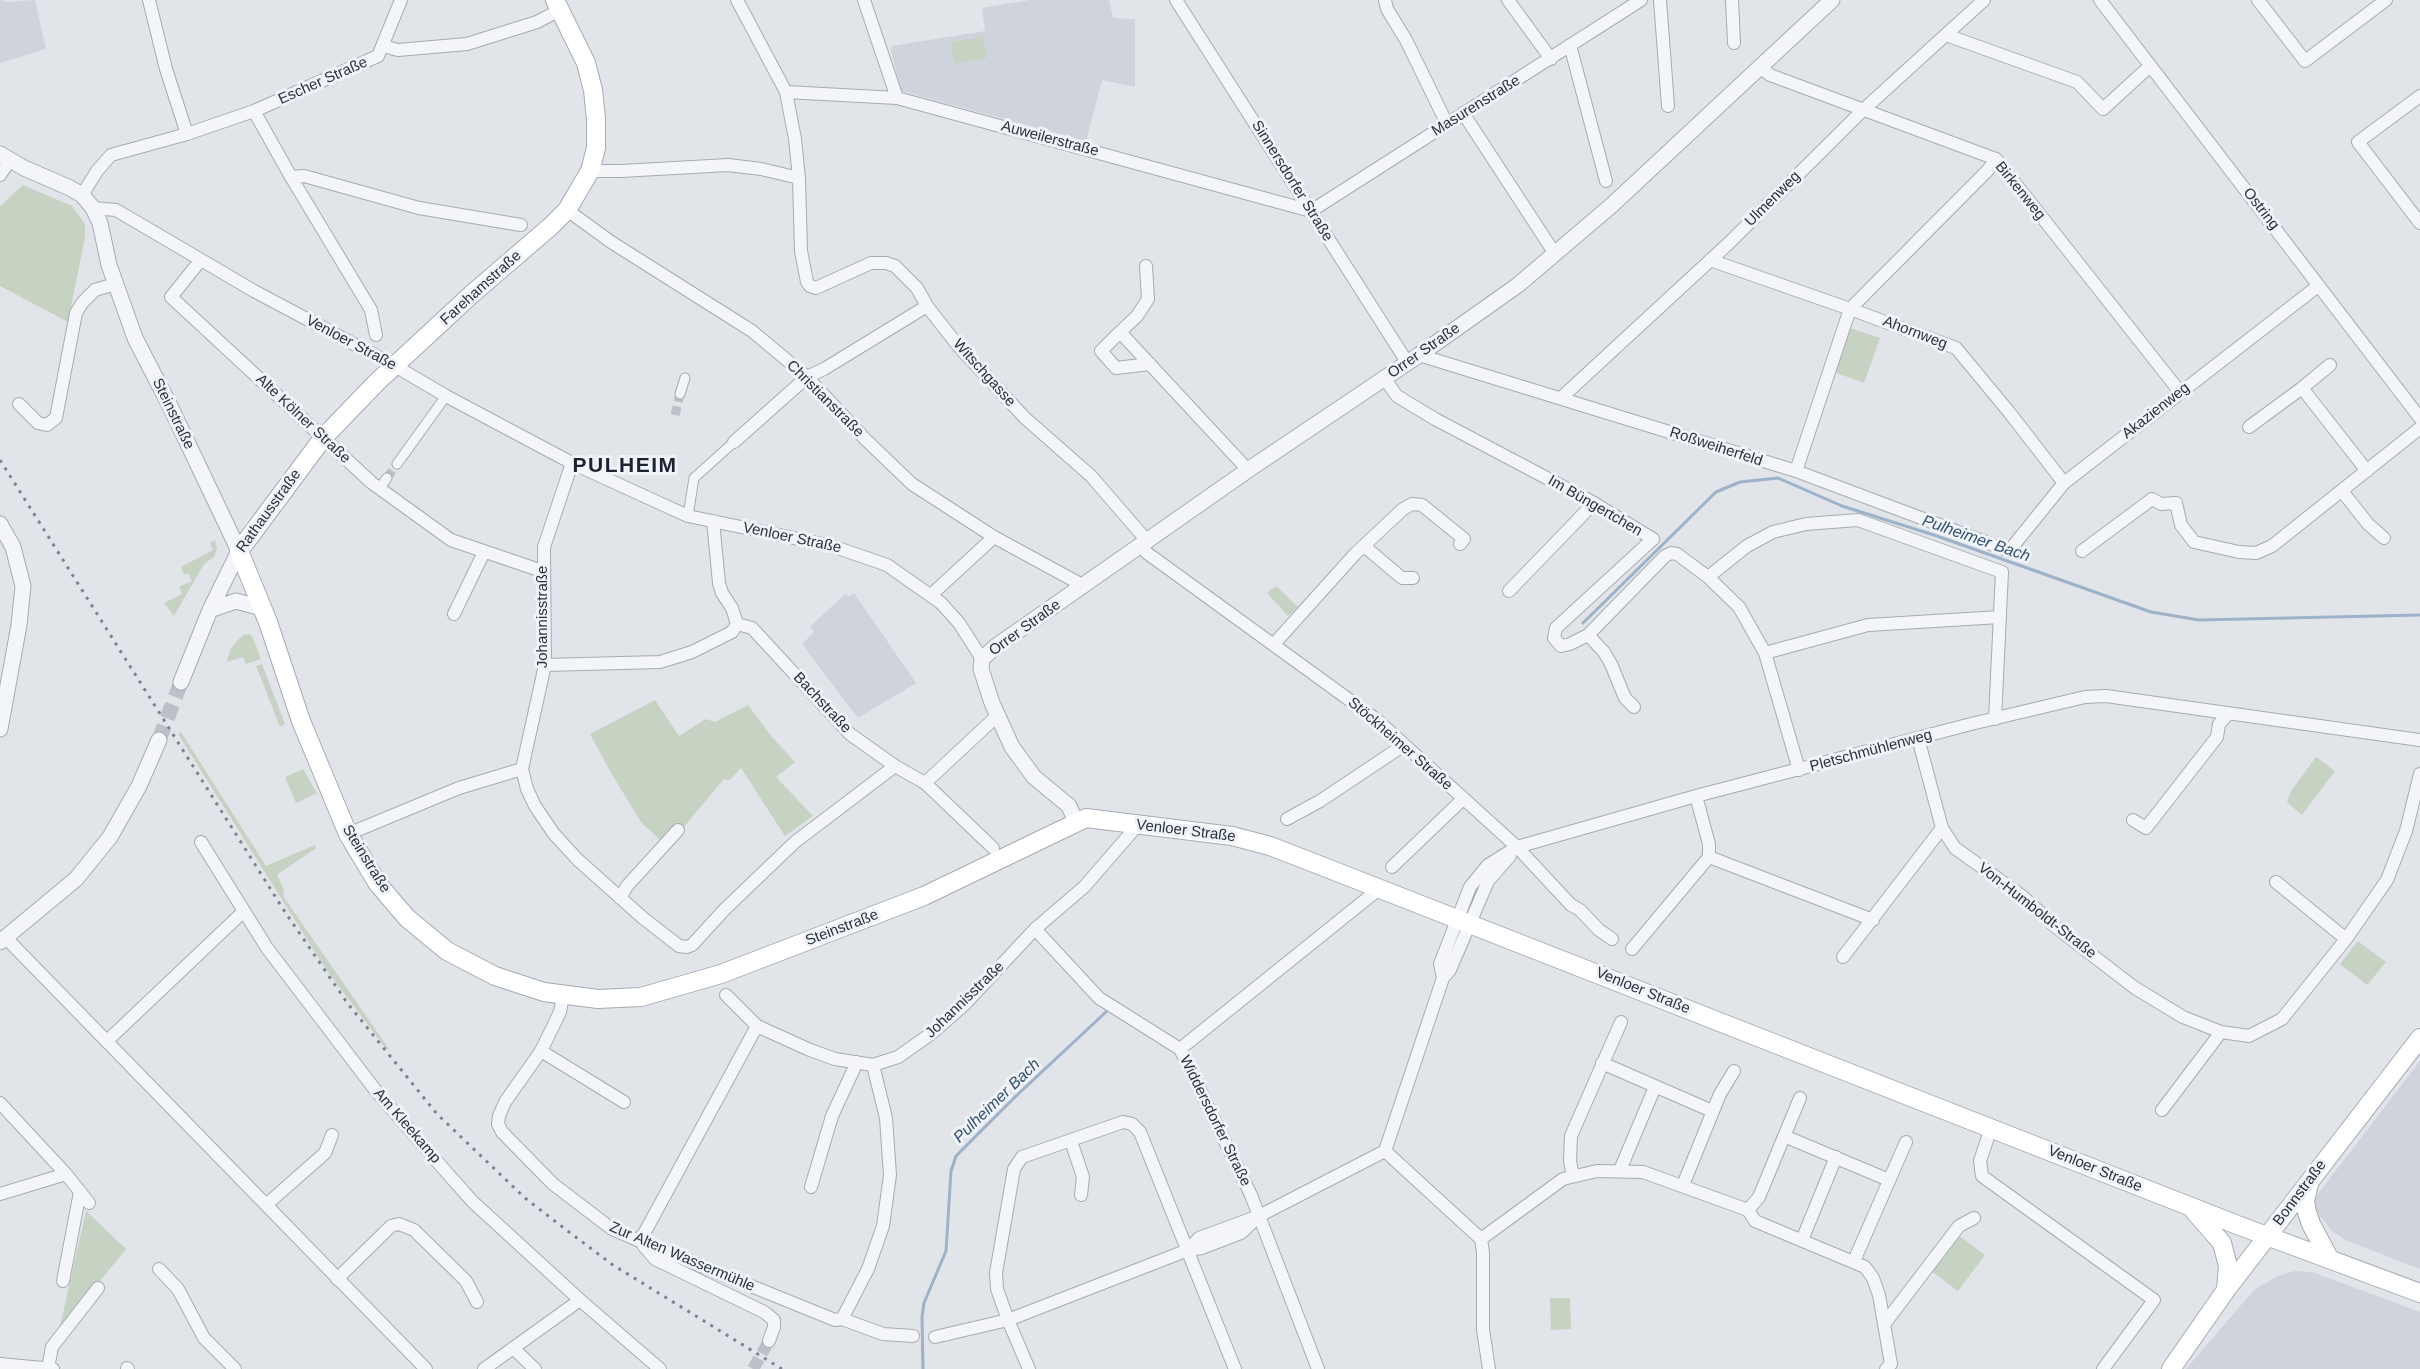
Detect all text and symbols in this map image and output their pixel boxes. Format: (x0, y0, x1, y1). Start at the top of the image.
street label: Escher Straße (276, 53, 370, 109)
street label: Masurenstraße (1428, 72, 1524, 140)
street label: Auweilerstraße (999, 117, 1101, 161)
street label: Sinnersdorfer Straße (1247, 117, 1337, 245)
street label: Birkenweg (1991, 158, 2049, 224)
street label: Ulmenweg (1742, 168, 1804, 230)
street label: Ostring (2239, 184, 2283, 234)
street label: Farehamstraße (437, 247, 525, 329)
street label: Venloer Straße (303, 312, 399, 374)
street label: Ahornweg (1880, 312, 1950, 354)
street label: Orrer Straße (1384, 319, 1464, 383)
street label: Witschgasse (949, 335, 1019, 411)
street label: Christianstraße (783, 357, 867, 441)
street label: Alte Kölner Straße (252, 371, 354, 467)
street label: Steinstraße (148, 376, 198, 452)
street label: Akazienweg (2119, 379, 2193, 443)
street label: Roßweiherfeld (1667, 423, 1765, 471)
district label: PULHEIM (572, 453, 678, 479)
street label: Rathausstraße (233, 466, 305, 556)
street label: Im Büngertchen (1545, 472, 1645, 540)
water label: Pulheimer Bach (1919, 512, 2033, 566)
street label: Venloer Straße (741, 519, 843, 557)
street label: Johannisstraße (534, 566, 552, 668)
street label: Orrer Straße (986, 596, 1064, 660)
street label: Bachstraße (789, 669, 855, 737)
street label: Stöckheimer Straße (1344, 694, 1456, 794)
street label: Pletschmühlenweg (1808, 726, 1934, 776)
street label: Venloer Straße (1135, 816, 1237, 846)
street label: Steinstraße (338, 822, 394, 896)
street label: Von-Humboldt-Straße (1974, 859, 2100, 963)
street label: Steinstraße (803, 906, 881, 950)
street label: Johannisstraße (922, 958, 1008, 1042)
street label: Venloer Straße (1593, 964, 1693, 1018)
street label: Widdersdorfer Straße (1175, 1053, 1255, 1189)
water label: Pulheimer Bach (950, 1055, 1044, 1147)
street label: Am Kleekamp (370, 1085, 444, 1167)
street label: Venloer Straße (2045, 1142, 2145, 1196)
street label: Bonnstraße (2269, 1157, 2331, 1229)
street label: Zur Alten Wassermühle (607, 1218, 757, 1296)

